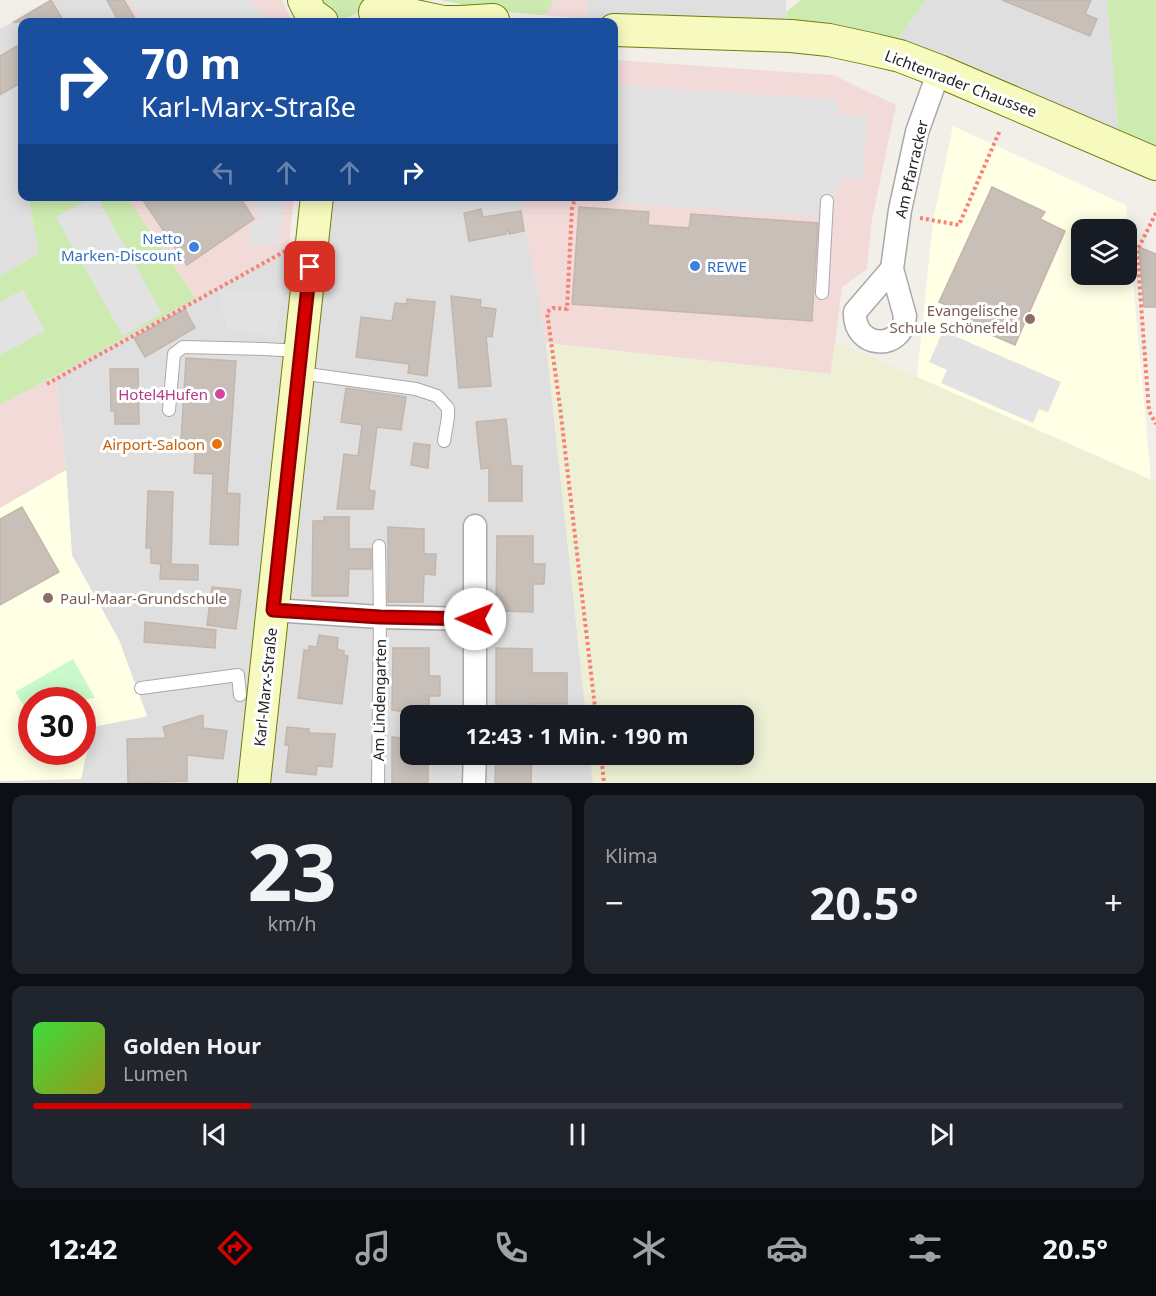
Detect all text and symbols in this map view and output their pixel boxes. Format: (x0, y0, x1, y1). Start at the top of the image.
text: 70 m (141, 34, 241, 91)
icon: right (42, 42, 120, 120)
street label: Lichtenrader Chaussee (882, 45, 1040, 121)
text: Karl-Marx-Straße (141, 88, 356, 125)
street label: Am Pfarracker (890, 118, 932, 220)
icon: left (207, 156, 240, 189)
icon: ahead (270, 156, 303, 189)
icon: ahead (333, 156, 366, 189)
icon: right (396, 156, 429, 189)
map controls (1071, 219, 1137, 285)
button: layers (1071, 219, 1137, 285)
place label: Netto Marken-Discount (61, 228, 183, 265)
marker: Netto Marken-Discount (187, 240, 201, 254)
pin (284, 241, 335, 292)
icon: arrive (293, 250, 326, 283)
place label: REWE (707, 256, 747, 276)
marker: REWE (688, 259, 702, 273)
place label: Evangelische Schule Schönefeld (890, 300, 1018, 337)
marker: Evangelische Schule Schönefeld (1023, 312, 1037, 326)
place label: Hotel4Hufen (118, 384, 208, 404)
marker: Hotel4Hufen (213, 387, 227, 401)
place label: Airport-Saloon (103, 434, 205, 454)
marker: Airport-Saloon (210, 437, 224, 451)
position arrow (443, 587, 507, 651)
place label: Paul-Maar-Grundschule (60, 588, 227, 608)
marker: Paul-Maar-Grundschule (41, 591, 55, 605)
street label: Karl-Marx-Straße (249, 627, 281, 747)
street label: Am Lindengarten (368, 639, 390, 761)
speed limit sign: 30 (18, 687, 96, 765)
text: 12:43 · 1 Min. · 190 m (466, 720, 688, 750)
text: 23 (247, 818, 337, 924)
text: Klima (605, 842, 658, 869)
text: 20.5° (810, 872, 918, 933)
text: − (605, 880, 624, 925)
text: + (1104, 880, 1123, 925)
text: km/h (267, 910, 317, 937)
text: Golden Hour (123, 1030, 261, 1060)
text: Lumen (123, 1060, 188, 1087)
icon: previous (198, 1118, 231, 1151)
icon: pause (561, 1118, 594, 1151)
icon: next (925, 1118, 958, 1151)
icon: directions (214, 1227, 256, 1269)
icon: music (352, 1227, 394, 1269)
icon: phone (490, 1227, 532, 1269)
icon: climate (628, 1227, 670, 1269)
icon: car (766, 1227, 808, 1269)
icon: filters (904, 1227, 946, 1269)
text: 12:42 (48, 1230, 117, 1267)
text: 20.5° (1043, 1230, 1108, 1267)

